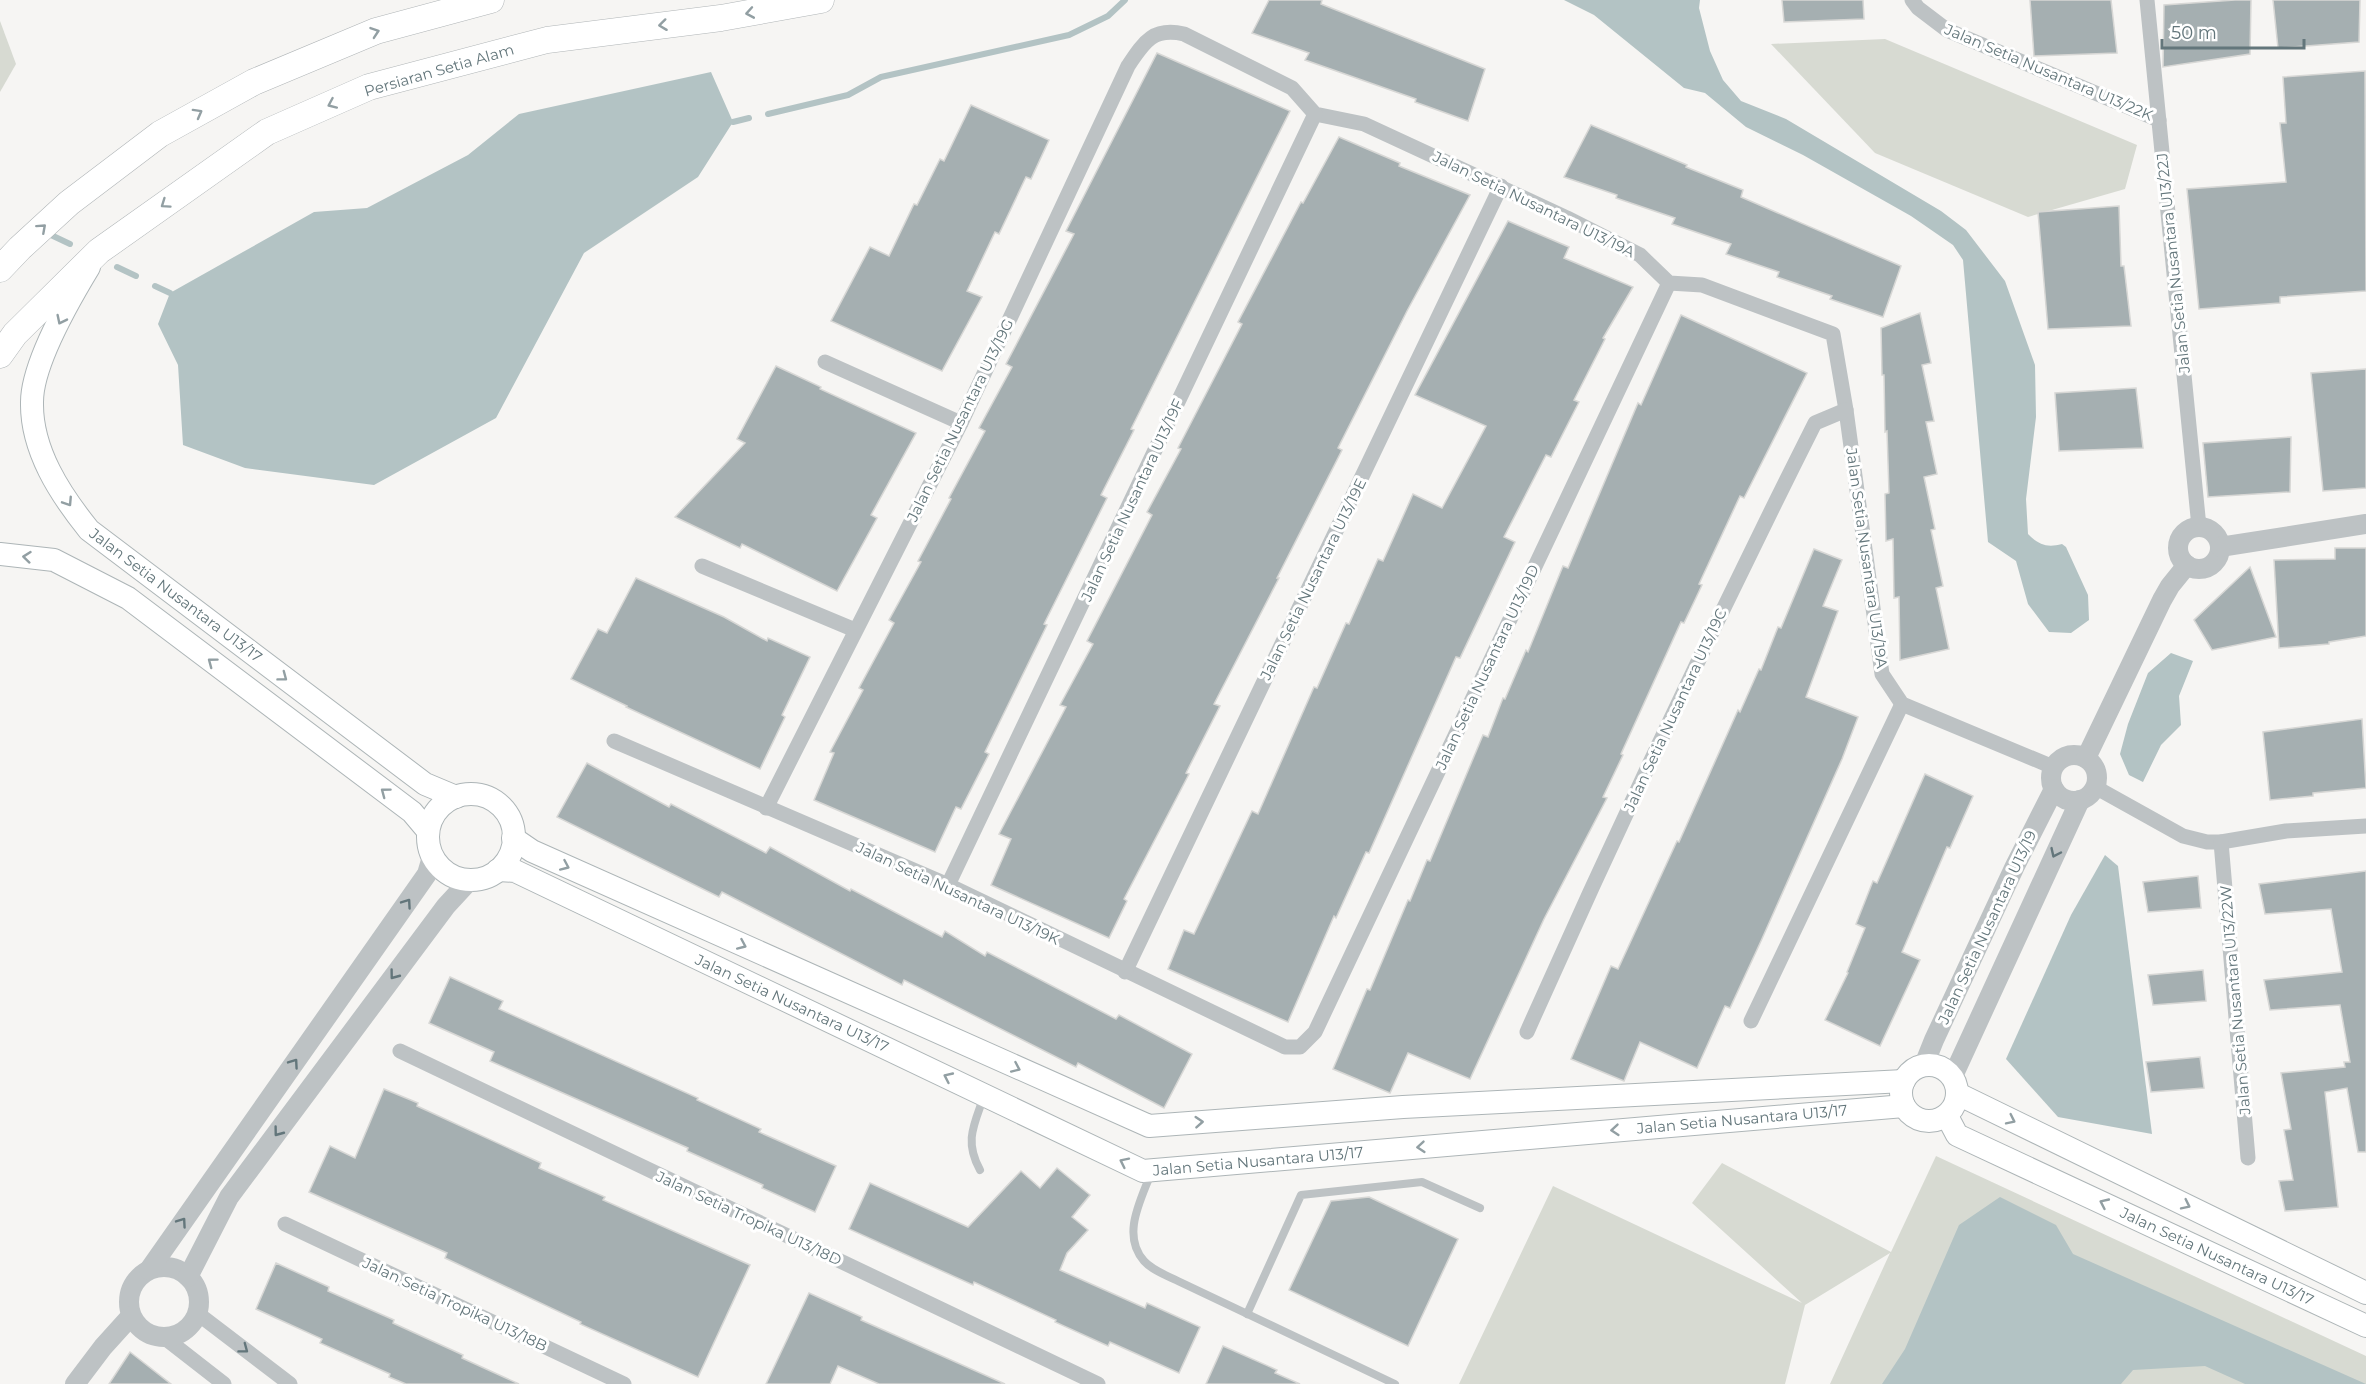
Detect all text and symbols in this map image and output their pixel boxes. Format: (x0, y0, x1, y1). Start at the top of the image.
one-way arrow (745, 6, 755, 19)
scale bar (2162, 12, 2304, 50)
one-way arrow (658, 18, 668, 31)
street label: Jalan Setia Nusantara U13/22K (1941, 19, 2156, 125)
text: 50 m (2171, 22, 2217, 44)
one-way arrow (370, 26, 380, 39)
street label: Persiaran Setia Alam (362, 40, 516, 100)
one-way arrow (327, 96, 338, 108)
one-way arrow (192, 109, 203, 120)
street label: Jalan Setia Nusantara U13/19A (1429, 146, 1638, 261)
street label: Jalan Setia Nusantara U13/22J (2152, 152, 2194, 375)
one-way arrow (161, 197, 172, 208)
one-way arrow (35, 224, 45, 235)
one-way arrow (56, 314, 68, 325)
street label: Jalan Setia Nusantara U13/19G (902, 315, 1017, 525)
street label: Jalan Setia Nusantara U13/19F (1076, 396, 1187, 605)
street label: Jalan Setia Nusantara U13/19A (1842, 446, 1892, 670)
street label: Jalan Setia Nusantara U13/19E (1255, 475, 1370, 684)
one-way arrow (61, 495, 72, 506)
street label: Jalan Setia Nusantara U13/17 (85, 523, 266, 666)
one-way arrow (22, 551, 32, 564)
street label: Jalan Setia Nusantara U13/19D (1431, 561, 1543, 773)
street label: Jalan Setia Nusantara U13/19C (1619, 605, 1731, 816)
one-way arrow (208, 658, 219, 669)
one-way arrow (277, 670, 288, 681)
one-way arrow (380, 788, 391, 799)
street label: Jalan Setia Nusantara U13/19 (1933, 827, 2040, 1028)
street label: Jalan Setia Nusantara U13/19K (852, 837, 1063, 949)
one-way arrow (2051, 847, 2063, 858)
one-way arrow (558, 858, 569, 870)
street label: Jalan Setia Nusantara U13/22W (2215, 884, 2255, 1117)
one-way arrow (400, 899, 411, 910)
one-way arrow (736, 938, 747, 950)
street label: Jalan Setia Nusantara U13/17 (691, 949, 892, 1056)
one-way arrow (391, 969, 402, 980)
one-way arrow (287, 1058, 298, 1069)
one-way arrow (1010, 1060, 1021, 1072)
one-way arrow (943, 1073, 954, 1085)
street label: Jalan Setia Nusantara U13/17 (1635, 1100, 1848, 1138)
one-way arrow (2004, 1112, 2015, 1124)
one-way arrow (1194, 1116, 1204, 1129)
one-way arrow (1610, 1123, 1619, 1136)
one-way arrow (274, 1125, 285, 1136)
one-way arrow (1416, 1140, 1425, 1153)
street label: Jalan Setia Nusantara U13/17 (1151, 1142, 1364, 1180)
one-way arrow (1119, 1157, 1130, 1169)
street label: Jalan Setia Tropika U13/18D (652, 1166, 845, 1269)
one-way arrow (2179, 1198, 2190, 1209)
one-way arrow (2099, 1199, 2110, 1211)
street label: Jalan Setia Nusantara U13/17 (2116, 1202, 2317, 1309)
one-way arrow (175, 1218, 186, 1229)
street label: Jalan Setia Tropika U13/18B (359, 1252, 550, 1355)
one-way arrow (237, 1341, 248, 1352)

